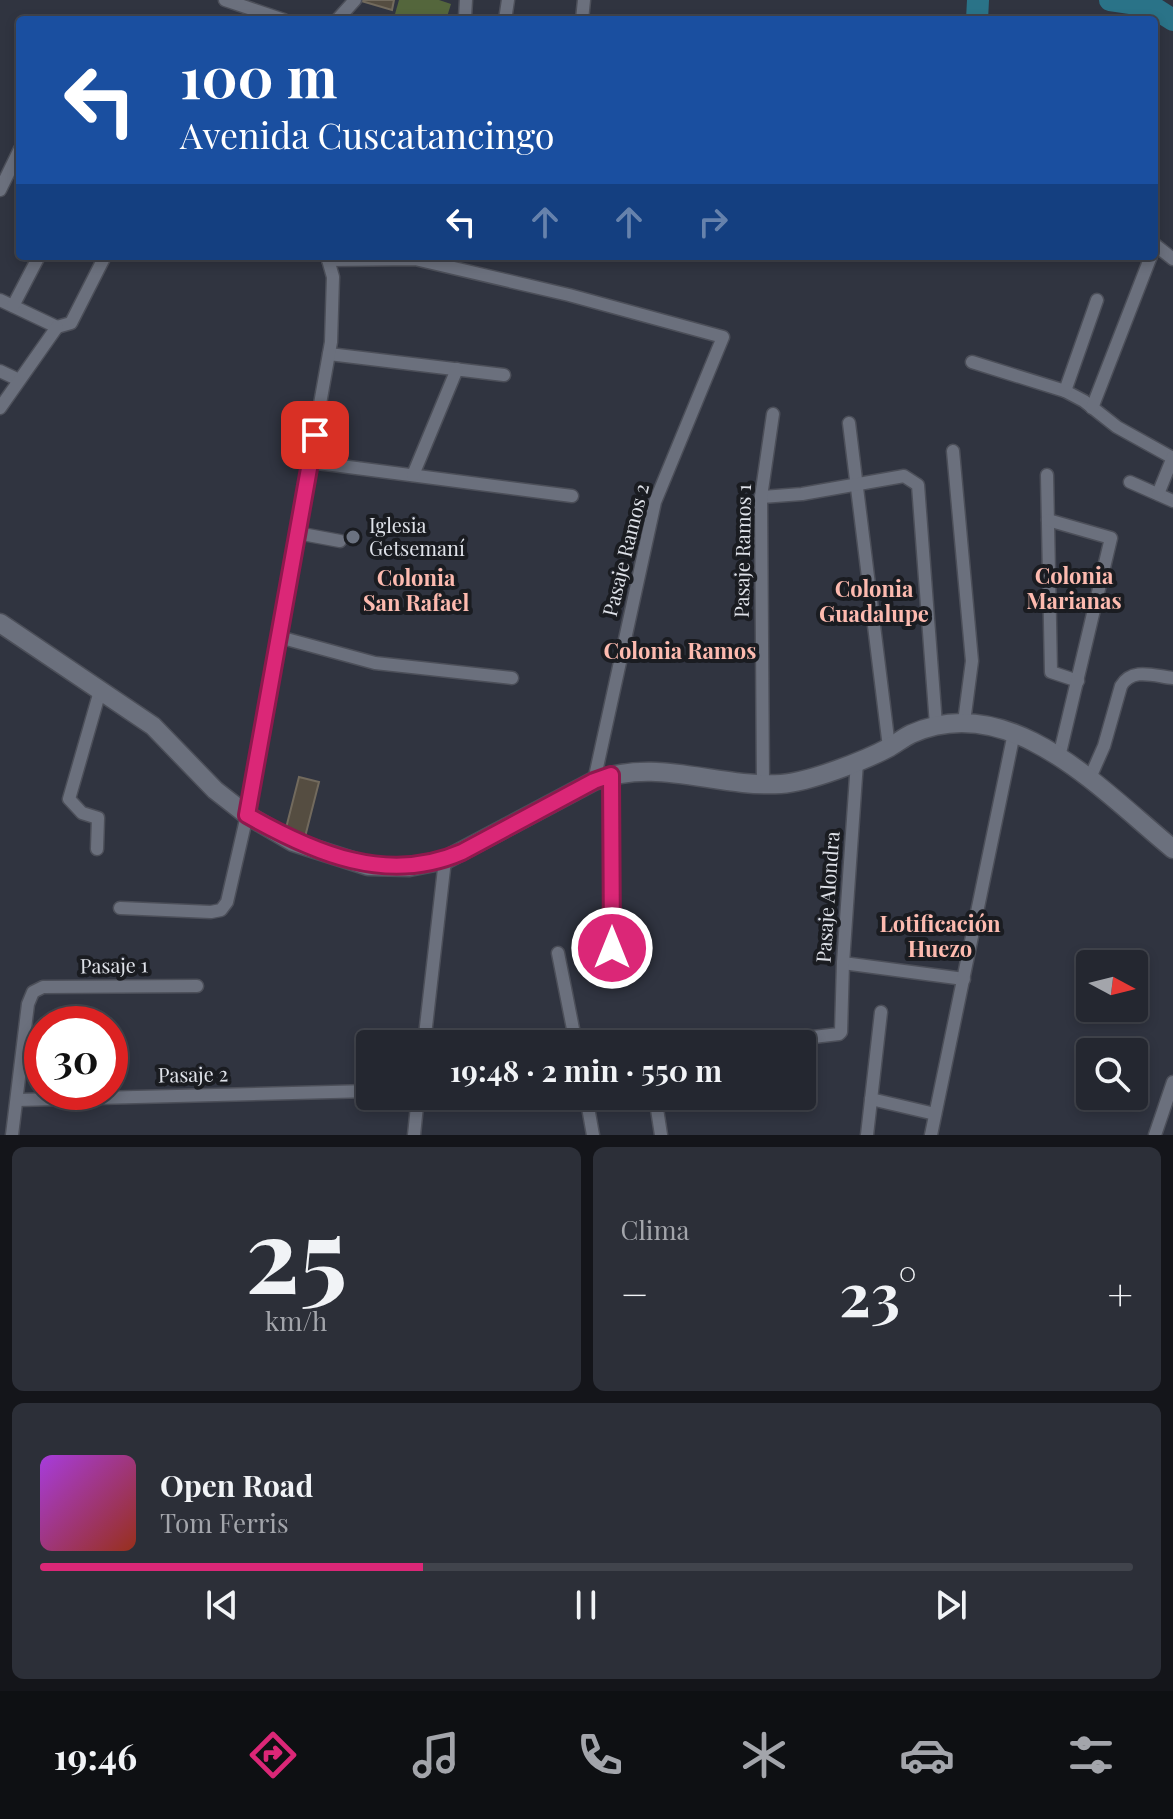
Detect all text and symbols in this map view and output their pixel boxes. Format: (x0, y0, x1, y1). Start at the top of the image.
text: 100 m (180, 38, 337, 113)
icon: left (48, 48, 152, 152)
text: Avenida Cuscatancingo (180, 110, 555, 158)
icon: left (439, 200, 483, 244)
icon: ahead (523, 200, 567, 244)
icon: ahead (607, 200, 651, 244)
icon: right (691, 200, 735, 244)
pin (281, 401, 349, 469)
icon: arrive (293, 413, 337, 457)
street label: Pasaje Ramos 2 (595, 480, 654, 619)
street label: Pasaje Ramos 1 (727, 484, 756, 618)
place label: Iglesia Getsemaní (369, 511, 465, 561)
marker: Iglesia Getsemaní (344, 528, 362, 546)
district label: Colonia Marianas (1026, 560, 1122, 615)
district label: Colonia San Rafael (363, 562, 469, 617)
district label: Colonia Guadalupe (819, 573, 929, 628)
district label: Colonia Ramos (604, 635, 756, 665)
street label: Pasaje Alondra (808, 830, 845, 964)
position arrow (570, 906, 654, 990)
district label: Lotificación Huezo (879, 908, 1001, 963)
street label: Pasaje 1 (80, 950, 148, 979)
north arrow (1076, 950, 1148, 1022)
map controls (1076, 950, 1148, 1110)
speed limit sign: 30 (24, 1006, 128, 1110)
button: search (1076, 1038, 1148, 1110)
text: 19:48 · 2 min · 550 m (450, 1050, 722, 1090)
street label: Pasaje 2 (158, 1059, 228, 1088)
text: 25 (245, 1181, 347, 1320)
text: Clima (621, 1212, 689, 1247)
text: 23° (839, 1252, 917, 1332)
text: − (621, 1263, 649, 1322)
text: + (1107, 1263, 1133, 1322)
text: km/h (265, 1303, 327, 1338)
text: Open Road (160, 1465, 313, 1505)
text: Tom Ferris (160, 1505, 289, 1540)
icon: previous (200, 1583, 244, 1627)
icon: pause (564, 1583, 608, 1627)
icon: next (929, 1583, 973, 1627)
icon: directions (245, 1727, 301, 1783)
icon: music (408, 1727, 464, 1783)
icon: phone (572, 1727, 628, 1783)
icon: climate (736, 1727, 792, 1783)
icon: car (899, 1727, 955, 1783)
icon: filters (1063, 1727, 1119, 1783)
text: 19:46 (54, 1731, 137, 1779)

